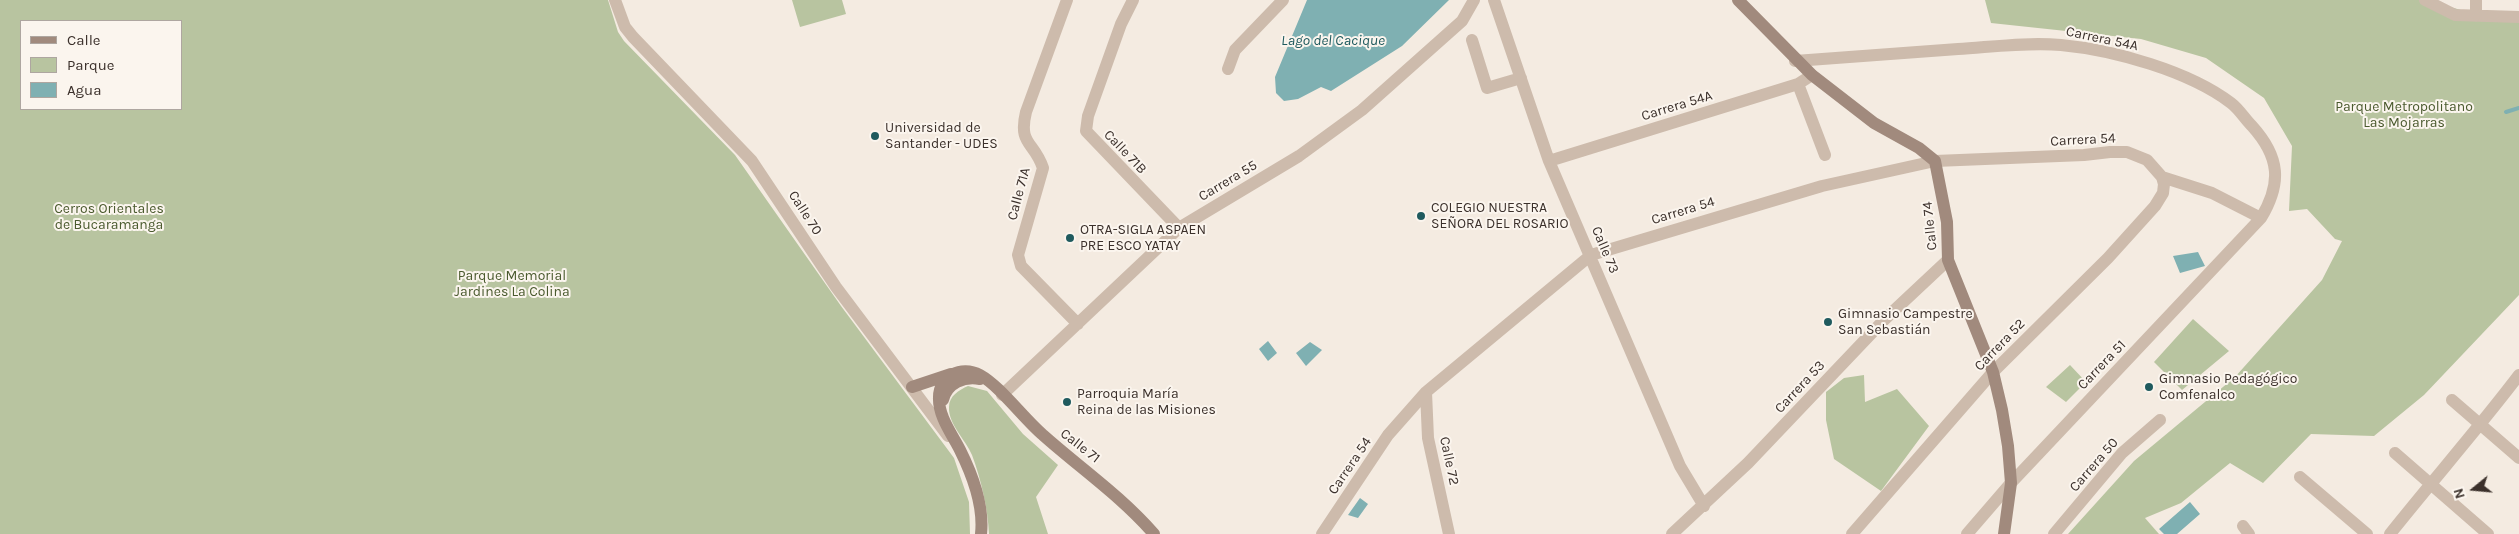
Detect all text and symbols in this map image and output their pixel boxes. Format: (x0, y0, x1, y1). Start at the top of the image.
legend (20, 20, 182, 110)
street label: Carrera 54A (2064, 23, 2140, 55)
text: Calle (67, 31, 101, 49)
water label: Lago del Cacique (1281, 32, 1385, 50)
text: Parque (67, 56, 115, 74)
text: Agua (67, 81, 101, 99)
street label: Carrera 54A (1639, 87, 1715, 125)
park label: Parque Metropolitano Las Mojarras (2335, 99, 2473, 132)
place label: Universidad de Santander - UDES (885, 120, 998, 152)
street label: Calle 71B (1100, 127, 1150, 177)
marker: Universidad de Santander - UDES (869, 130, 881, 142)
street label: Carrera 54 (2050, 130, 2116, 150)
street label: Carrera 55 (1196, 157, 1260, 205)
street label: Calle 71A (1004, 166, 1034, 222)
street label: Calle 70 (784, 188, 826, 238)
street label: Carrera 54 (1649, 193, 1717, 229)
place label: COLEGIO NUESTRA SEÑORA DEL ROSARIO (1431, 200, 1569, 232)
park label: Cerros Orientales de Bucaramanga (54, 201, 164, 233)
street label: Calle 74 (1919, 201, 1941, 251)
marker: COLEGIO NUESTRA SEÑORA DEL ROSARIO (1415, 210, 1427, 222)
place label: OTRA-SIGLA ASPAEN PRE ESCO YATAY (1080, 222, 1206, 254)
street label: Calle 73 (1588, 224, 1622, 276)
marker: OTRA-SIGLA ASPAEN PRE ESCO YATAY (1064, 232, 1076, 244)
park label: Parque Memorial Jardines La Colina (454, 268, 570, 300)
place label: Gimnasio Campestre San Sebastián (1838, 306, 1973, 338)
marker: Gimnasio Campestre San Sebastián (1822, 316, 1834, 328)
street label: Carrera 52 (1971, 316, 2029, 374)
street label: Carrera 51 (2074, 337, 2130, 393)
street label: Carrera 53 (1771, 357, 1829, 417)
place label: Gimnasio Pedagógico Comfenalco (2159, 371, 2297, 404)
marker: Gimnasio Pedagógico Comfenalco (2143, 381, 2155, 393)
place label: Parroquia María Reina de las Misiones (1077, 386, 1216, 418)
marker: Parroquia María Reina de las Misiones (1061, 396, 1073, 408)
street label: Calle 71 (1057, 425, 1103, 467)
street label: Carrera 54 (1325, 434, 1375, 498)
street label: Calle 72 (1436, 435, 1462, 487)
street label: Carrera 50 (2066, 435, 2122, 495)
north arrow (2449, 464, 2499, 514)
text: N (2450, 486, 2469, 501)

